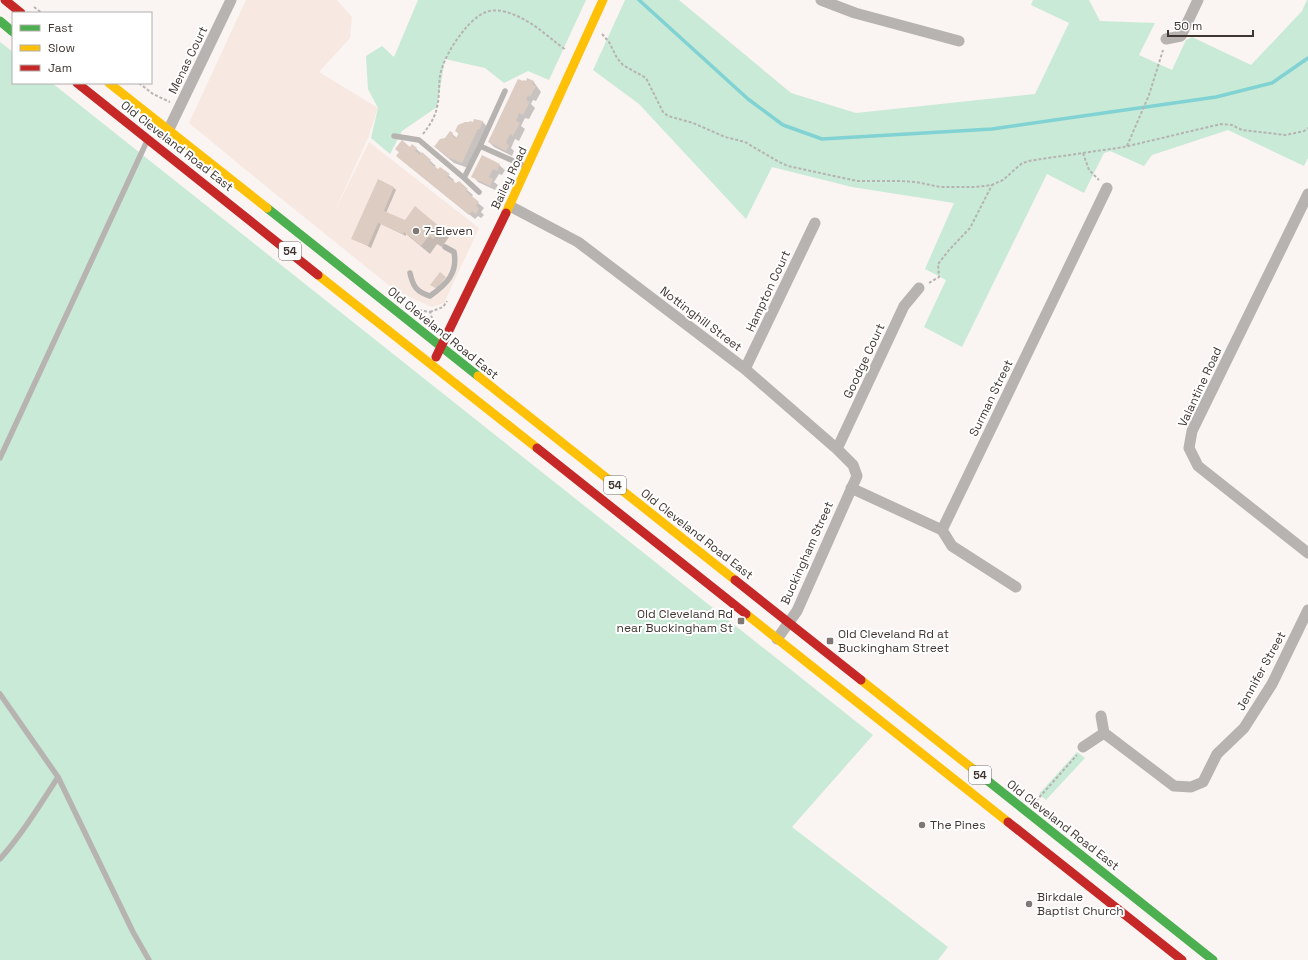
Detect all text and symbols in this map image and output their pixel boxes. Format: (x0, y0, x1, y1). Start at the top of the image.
legend (12, 12, 152, 84)
scale bar (1168, 12, 1253, 38)
text: 50 m (1174, 18, 1202, 34)
text: Fast (48, 20, 73, 36)
street label: Menas Court (165, 23, 211, 97)
text: Slow (48, 40, 75, 56)
text: Jam (48, 60, 72, 76)
street label: Old Cleveland Road East (118, 97, 236, 195)
street label: Bailey Road (487, 144, 531, 212)
place label: 7-Eleven (424, 223, 473, 239)
marker: 7-Eleven (411, 226, 421, 236)
road number: 54 (279, 242, 301, 260)
street label: Hampton Court (742, 248, 794, 334)
street label: Old Cleveland Road East (384, 283, 502, 383)
street label: Nottinghill Street (657, 283, 745, 355)
street label: Goodge Court (840, 321, 888, 401)
street label: Valantine Road (1174, 344, 1226, 430)
street label: Surman Street (965, 357, 1017, 439)
road number: 54 (604, 476, 626, 494)
street label: Old Cleveland Road East (638, 485, 756, 583)
street label: Buckingham Street (777, 499, 837, 607)
place label: Old Cleveland Rd near Buckingham St (617, 606, 733, 636)
marker: Old Cleveland Rd near Buckingham St (736, 616, 746, 626)
place label: Old Cleveland Rd at Buckingham Street (838, 626, 949, 656)
street label: Jennifer Street (1233, 629, 1289, 713)
marker: Old Cleveland Rd at Buckingham Street (825, 636, 835, 646)
road number: 54 (969, 766, 991, 784)
street label: Old Cleveland Road East (1004, 776, 1122, 874)
place label: The Pines (930, 817, 986, 833)
marker: The Pines (917, 820, 927, 830)
place label: Birkdale Baptist Church (1037, 889, 1124, 919)
marker: Birkdale Baptist Church (1024, 899, 1034, 909)

